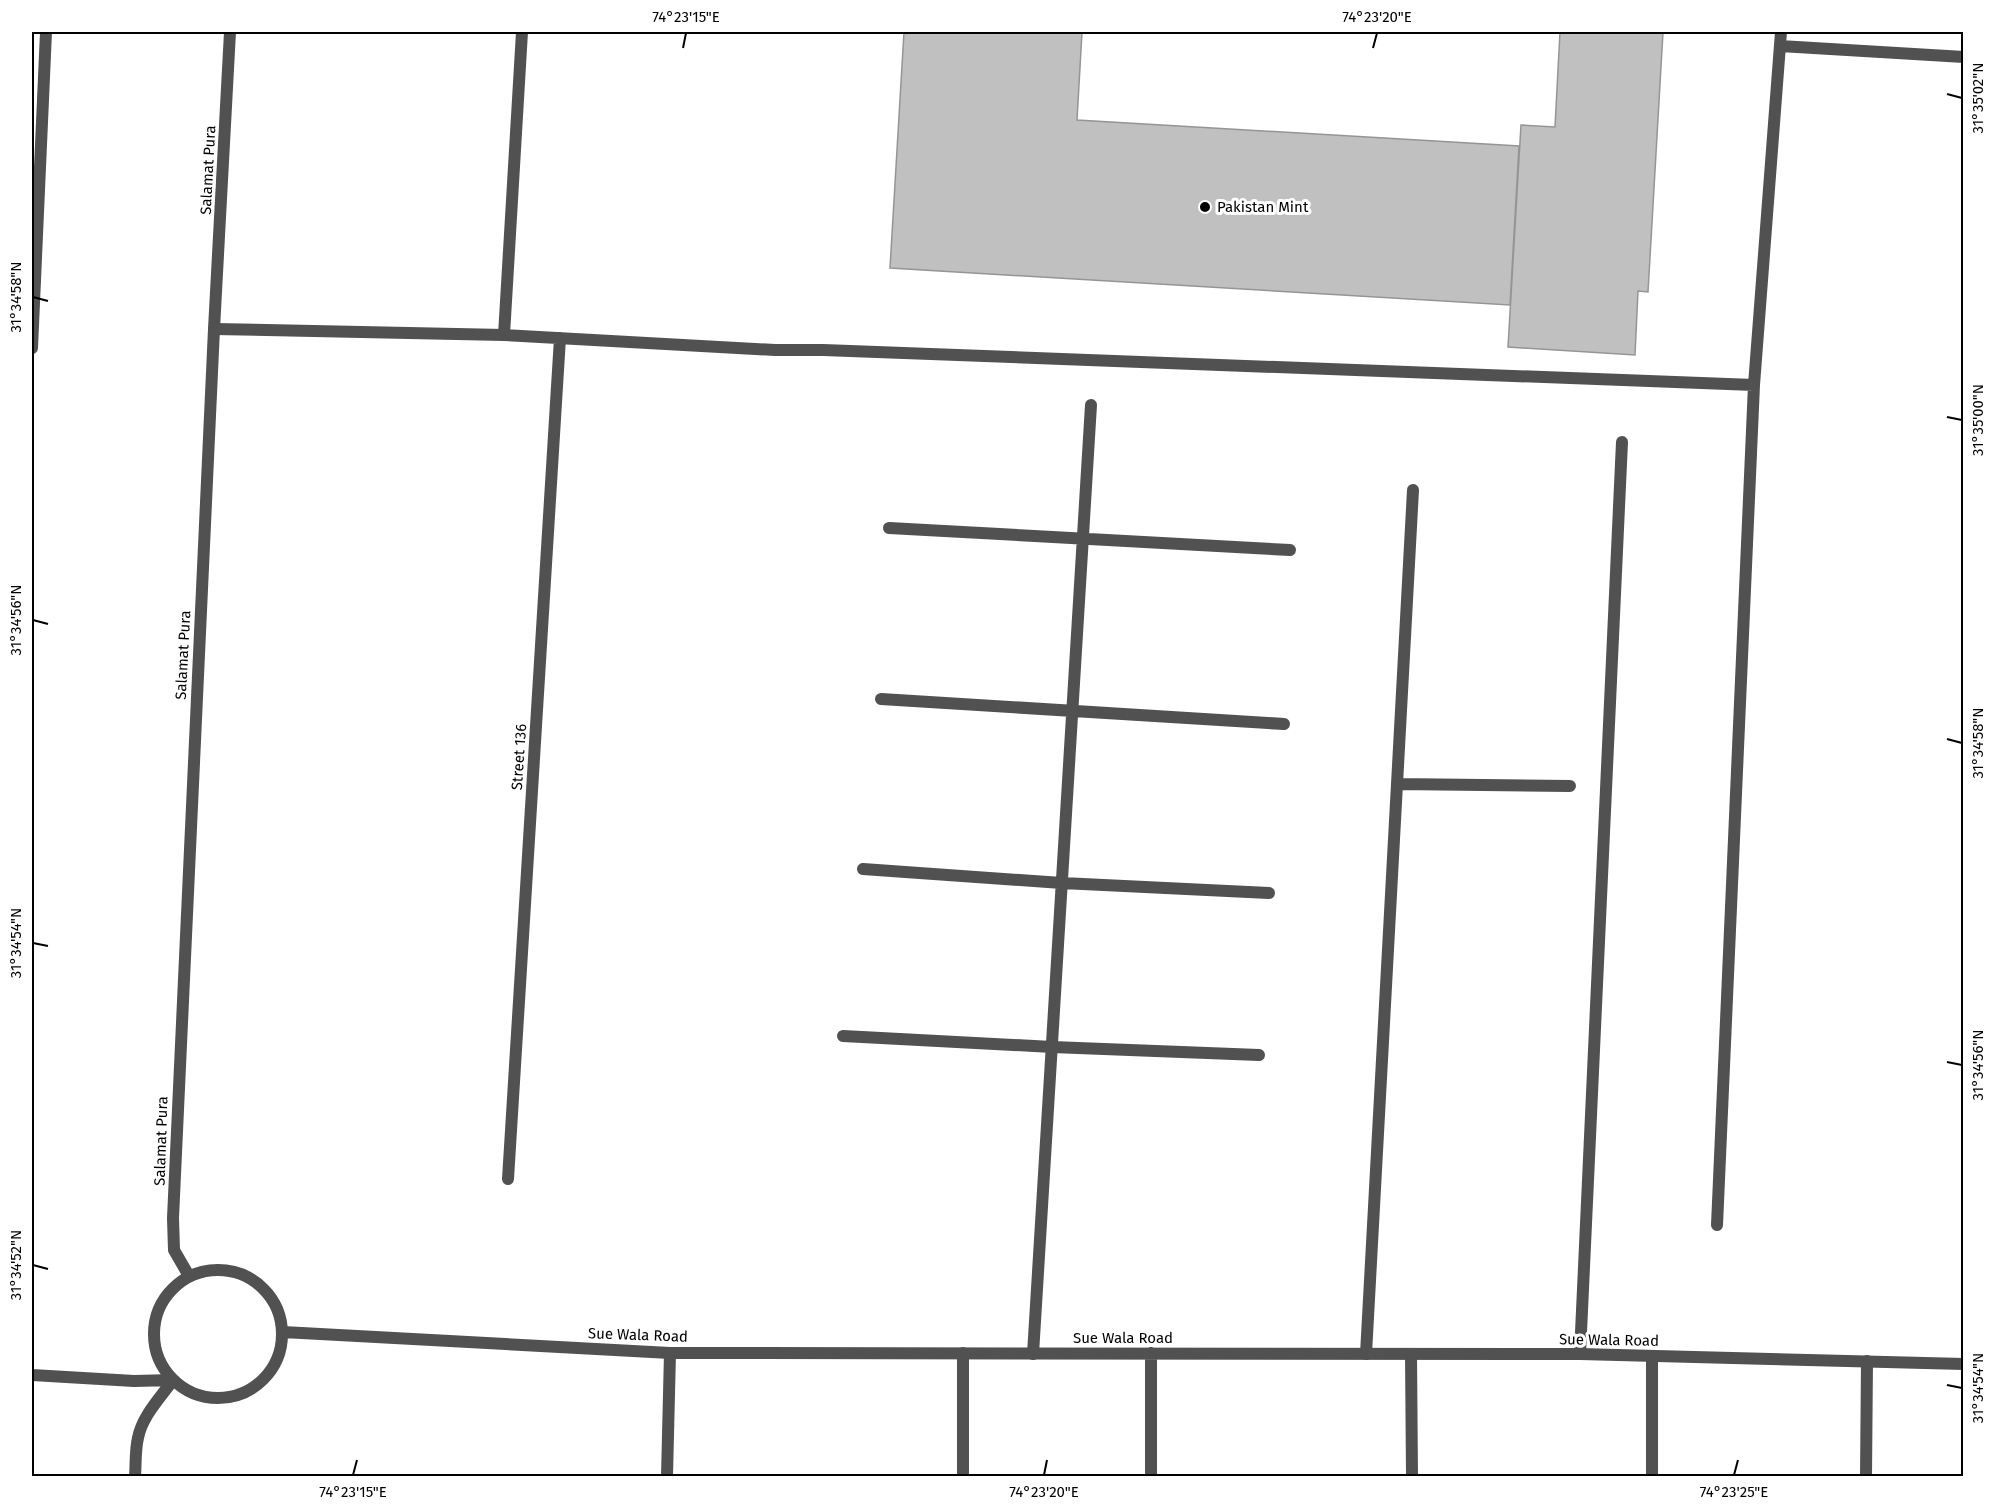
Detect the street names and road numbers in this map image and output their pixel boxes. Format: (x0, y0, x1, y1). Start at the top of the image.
street label: Salamat Pura (197, 125, 219, 215)
street label: Salamat Pura (172, 610, 194, 700)
street label: Street 136 (508, 723, 530, 791)
street label: Salamat Pura (150, 1096, 172, 1186)
street label: Sue Wala Road (588, 1324, 688, 1346)
street label: Sue Wala Road (1073, 1329, 1173, 1347)
street label: Sue Wala Road (1559, 1330, 1659, 1350)

